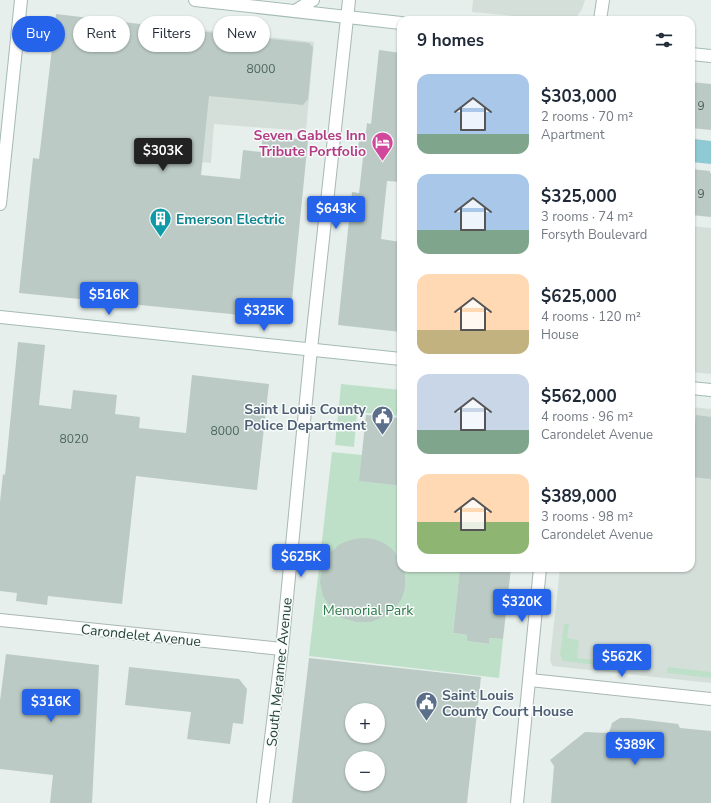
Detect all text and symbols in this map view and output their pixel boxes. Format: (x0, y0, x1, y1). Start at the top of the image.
chip: Buy (12, 16, 65, 52)
chip: Rent (73, 16, 130, 52)
chip: Filters (138, 16, 205, 52)
chip: New (213, 16, 270, 52)
text: 9 homes (417, 29, 484, 52)
icon: filters (653, 29, 675, 51)
house number: 8000 (247, 61, 275, 77)
text: $303,000 (541, 85, 617, 108)
icon: home (449, 90, 497, 138)
house number: 9 (697, 98, 705, 114)
text: 2 rooms · 70 m² (541, 108, 633, 126)
place label: Seven Gables Inn Tribute Portfolio (254, 126, 366, 161)
text: Apartment (541, 126, 604, 144)
hotel icon: Seven Gables Inn Tribute Portfolio (369, 130, 395, 163)
pin: $303K (135, 138, 191, 172)
text: $303K (143, 142, 183, 160)
text: $325,000 (541, 185, 617, 208)
house number: 9 (697, 186, 705, 202)
icon: home (449, 190, 497, 238)
pin: $643K (308, 196, 364, 230)
text: $643K (316, 200, 356, 218)
building icon: Emerson Electric (148, 206, 174, 239)
text: 3 rooms · 74 m² (541, 208, 633, 226)
place label: Emerson Electric (176, 210, 285, 229)
text: Forsyth Boulevard (541, 226, 647, 244)
pin: $516K (81, 282, 137, 316)
text: $625,000 (541, 285, 617, 308)
text: $516K (89, 286, 129, 304)
icon: home (449, 290, 497, 338)
pin: $325K (236, 298, 292, 332)
text: $325K (244, 302, 284, 320)
text: 4 rooms · 120 m² (541, 308, 641, 326)
text: House (541, 326, 579, 344)
text: $562,000 (541, 385, 617, 408)
icon: home (449, 390, 497, 438)
place label: Saint Louis County Police Department (244, 400, 367, 435)
public building icon: Saint Louis County Police Department (369, 404, 395, 437)
text: 4 rooms · 96 m² (541, 408, 633, 426)
house number: 8000 (211, 423, 239, 439)
text: Carondelet Avenue (541, 426, 653, 444)
house number: 8020 (60, 431, 88, 447)
text: $389,000 (541, 485, 617, 508)
icon: home (449, 490, 497, 538)
text: 3 rooms · 98 m² (541, 508, 633, 526)
text: Carondelet Avenue (541, 526, 653, 544)
pin: $625K (273, 544, 329, 578)
text: $625K (281, 548, 321, 566)
pin: $320K (494, 589, 550, 623)
text: $320K (502, 593, 542, 611)
street label: South Meramec Avenue (262, 597, 297, 747)
park label: Memorial Park (323, 601, 414, 620)
street label: Carondelet Avenue (80, 620, 202, 651)
pin: $562K (594, 644, 650, 678)
text: $562K (602, 648, 642, 666)
place label: Saint Louis County Court House (442, 686, 574, 721)
pin: $316K (23, 689, 79, 723)
public building icon: Saint Louis County Court House (414, 690, 440, 723)
text: $316K (31, 693, 71, 711)
map controls (345, 703, 385, 791)
button: + (345, 703, 385, 743)
pin: $389K (607, 732, 663, 766)
text: $389K (615, 736, 655, 754)
button: − (345, 751, 385, 791)

